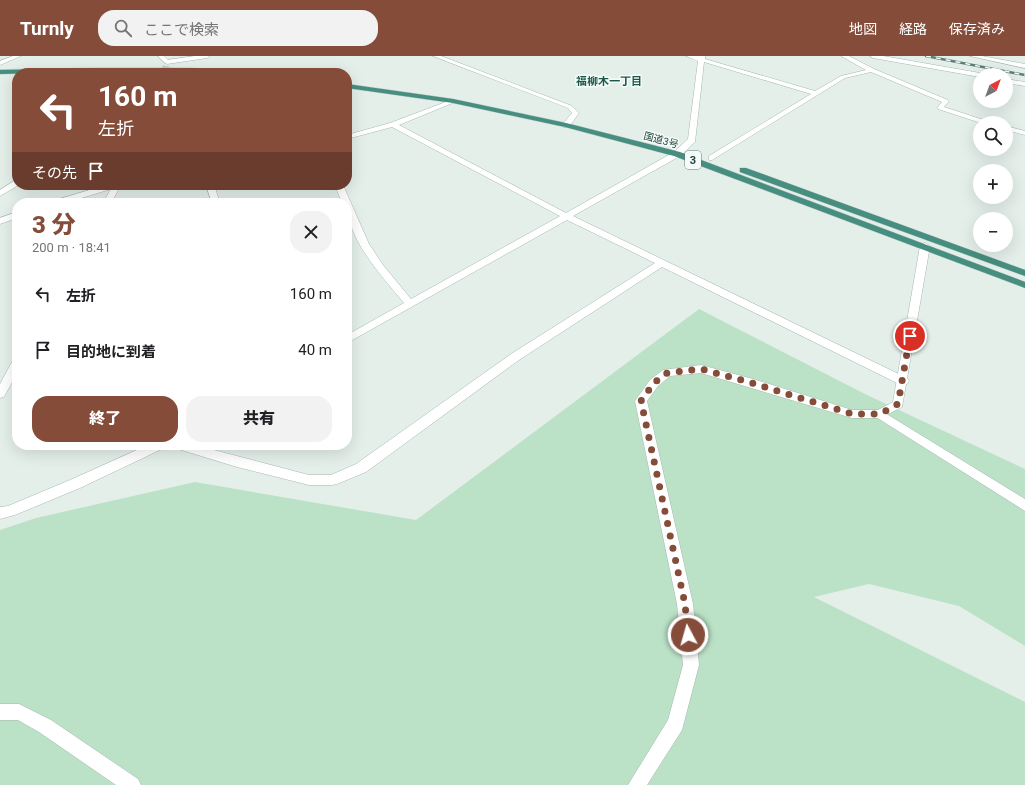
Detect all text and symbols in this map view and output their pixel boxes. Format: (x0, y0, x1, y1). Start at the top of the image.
search box (98, 10, 378, 46)
text: Turnly (20, 17, 74, 40)
icon: search (112, 17, 134, 39)
text: ここで検索 (144, 21, 219, 39)
text: 地図 (849, 21, 877, 37)
text: 経路 (899, 21, 927, 37)
text: 保存済み (949, 21, 1005, 37)
north arrow (973, 68, 1013, 108)
map controls (973, 68, 1013, 252)
district label: 福柳木一丁目 (576, 75, 642, 88)
text: 160 m (98, 80, 177, 113)
icon: left (32, 84, 84, 136)
button: search (973, 116, 1013, 156)
text: 左折 (98, 118, 134, 139)
street label: 国道3号 (642, 130, 680, 150)
road number: 3 (685, 151, 701, 169)
icon: arrive (85, 160, 107, 182)
text: その先 (32, 164, 77, 182)
button: + (973, 164, 1013, 204)
text: 3 分 (32, 211, 76, 239)
button: close (290, 211, 332, 253)
button: − (973, 212, 1013, 252)
text: 200 m · 18:41 (32, 240, 111, 255)
icon: left (32, 283, 54, 305)
text: 160 m (290, 285, 332, 303)
text: 左折 (66, 287, 96, 305)
pin (893, 319, 927, 353)
icon: arrive (899, 325, 921, 347)
icon: arrive (32, 339, 54, 361)
text: 40 m (298, 341, 332, 359)
text: 目的地に到着 (66, 343, 156, 361)
button: 終了 (32, 396, 178, 442)
button: 共有 (186, 396, 332, 442)
position arrow (667, 614, 709, 656)

